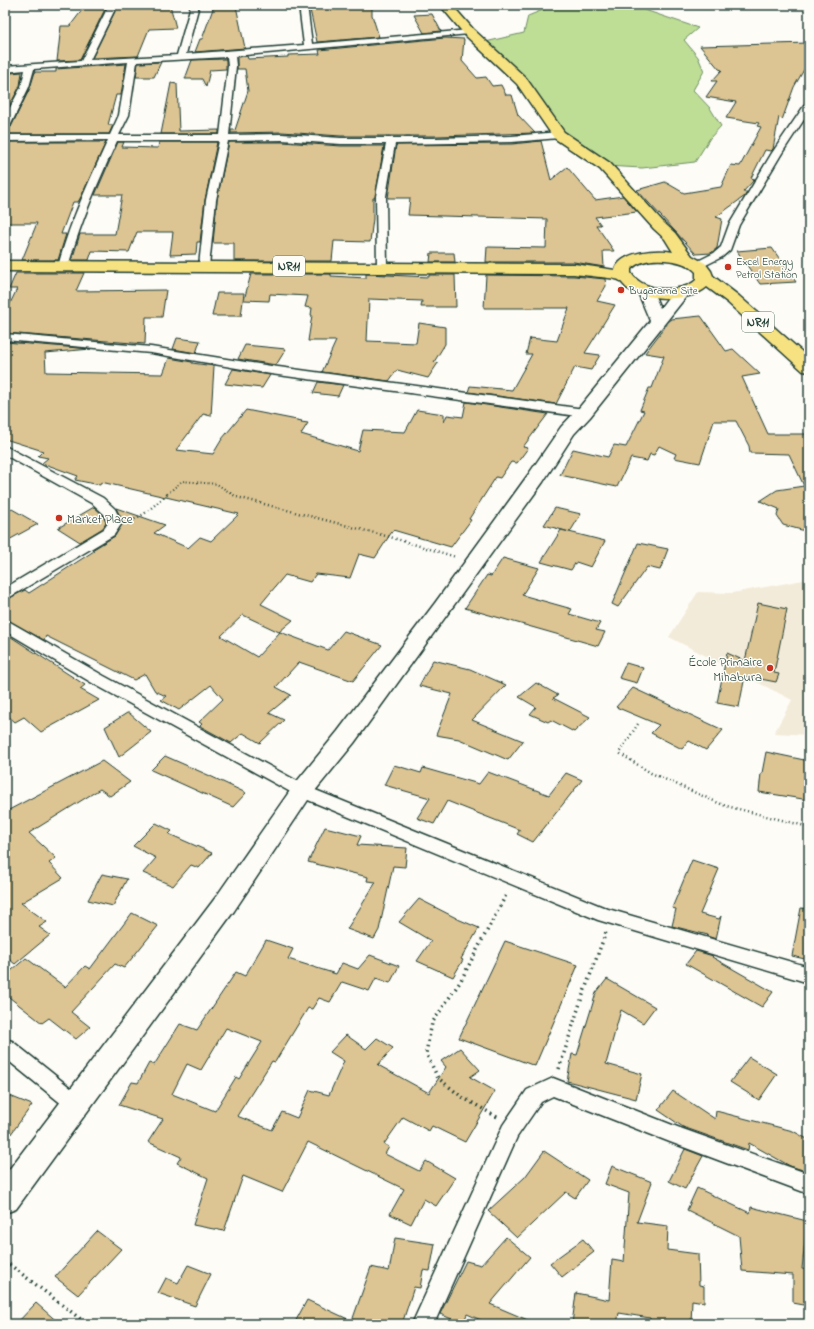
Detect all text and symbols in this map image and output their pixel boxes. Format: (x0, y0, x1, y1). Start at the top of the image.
place label: Excel Energy Petrol Station (736, 254, 797, 283)
road number: NR11 (273, 256, 305, 276)
marker: Excel Energy Petrol Station (723, 262, 733, 272)
place label: Bugarama Site (628, 283, 698, 300)
marker: Bugarama Site (616, 285, 626, 295)
road number: NR11 (742, 312, 774, 332)
place label: Market Place (67, 510, 133, 529)
marker: Market Place (54, 513, 64, 523)
place label: École Primaire Mihabura (688, 653, 762, 687)
marker: École Primaire Mihabura (765, 663, 775, 673)

